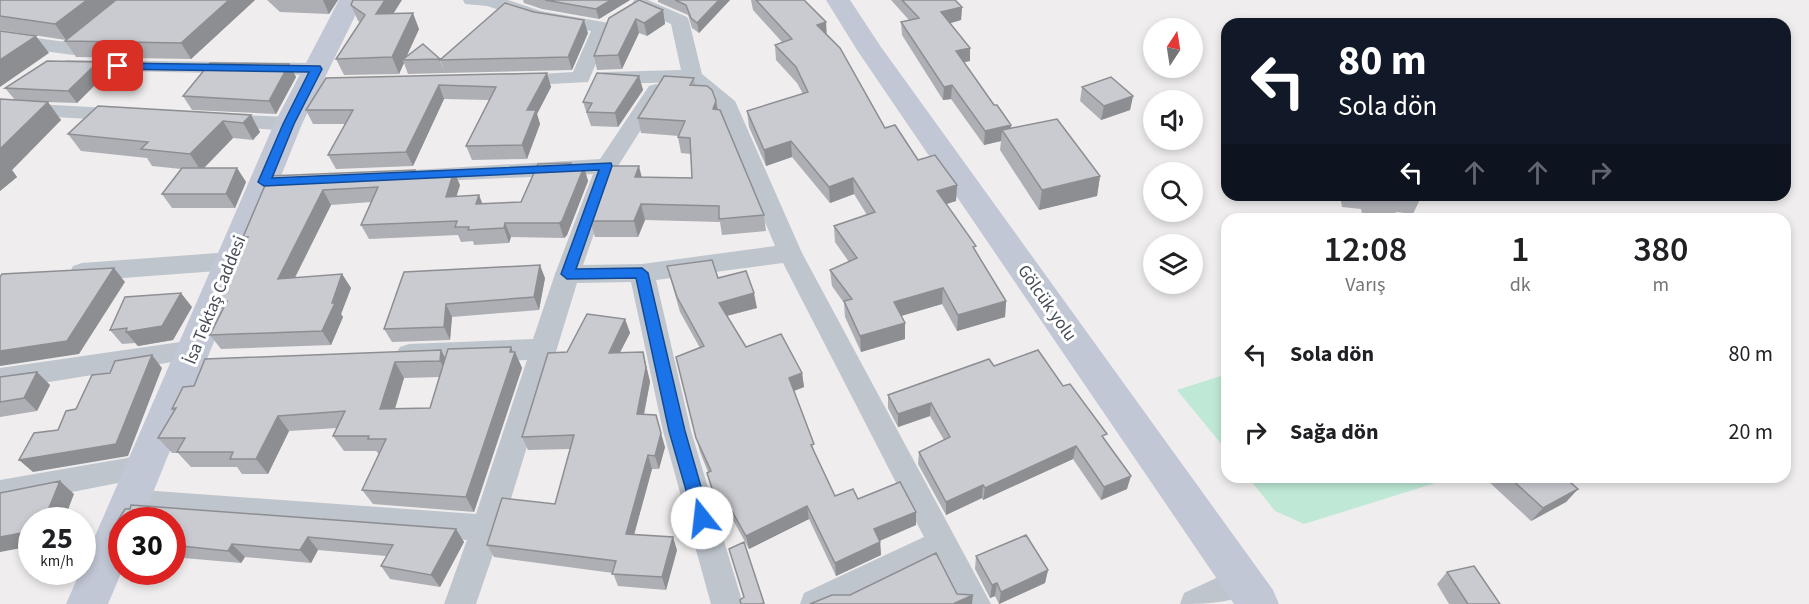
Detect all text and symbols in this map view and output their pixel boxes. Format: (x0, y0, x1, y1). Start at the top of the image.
north arrow (1143, 18, 1203, 78)
map controls (1143, 18, 1203, 294)
text: 80 m (1338, 31, 1427, 91)
pin (92, 40, 143, 91)
icon: left (1239, 42, 1317, 120)
icon: arrive (101, 49, 134, 82)
text: Sola dön (1338, 87, 1437, 126)
button: sound (1143, 90, 1203, 150)
icon: left (1395, 156, 1428, 189)
icon: ahead (1458, 156, 1491, 189)
icon: ahead (1521, 156, 1554, 189)
icon: right (1584, 156, 1617, 189)
button: search (1143, 162, 1203, 222)
text: 12:08 (1323, 224, 1407, 275)
text: 1 (1511, 224, 1529, 275)
text: 380 (1633, 224, 1689, 275)
street label: İsa Tektaş Caddesi (178, 232, 252, 368)
button: layers (1143, 234, 1203, 294)
street label: Gölcük yolu (1011, 260, 1083, 346)
text: Varış (1345, 271, 1385, 299)
text: dk (1510, 271, 1531, 299)
text: m (1653, 271, 1669, 299)
icon: left (1239, 338, 1272, 371)
text: Sola dön (1290, 338, 1374, 370)
text: 80 m (1728, 338, 1773, 370)
icon: right (1239, 416, 1272, 449)
text: Sağa dön (1290, 416, 1379, 448)
text: 20 m (1728, 416, 1773, 448)
position arrow (670, 486, 734, 550)
speed limit sign: 30 (108, 507, 186, 585)
text: 25 (41, 517, 73, 560)
text: km/h (40, 551, 74, 572)

